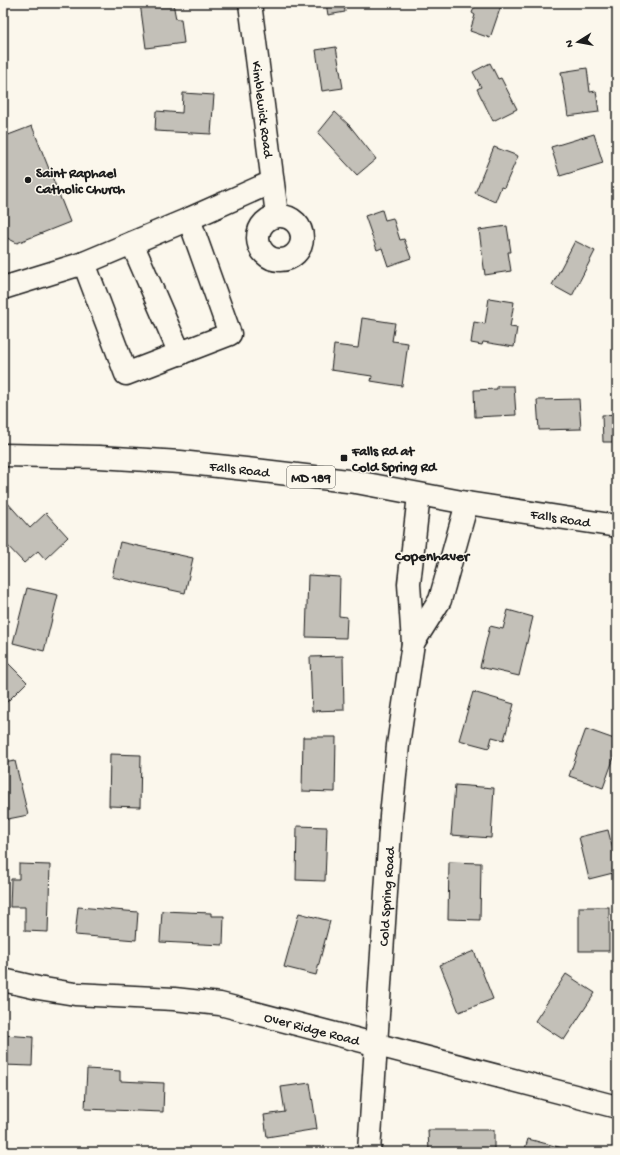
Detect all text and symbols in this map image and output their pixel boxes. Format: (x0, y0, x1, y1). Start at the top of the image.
north arrow (558, 22, 598, 62)
text: N (564, 39, 577, 48)
street label: Kimblewick Road (246, 60, 276, 161)
place label: Saint Raphael Catholic Church (35, 166, 125, 199)
marker: Saint Raphael Catholic Church (23, 175, 33, 185)
place label: Falls Rd at Cold Spring Rd (351, 444, 438, 477)
marker: Falls Rd at Cold Spring Rd (339, 453, 349, 463)
street label: Falls Road (207, 459, 272, 483)
road number: MD 189 (287, 466, 335, 488)
street label: Falls Road (528, 507, 593, 533)
district label: Copenhaver (394, 548, 471, 566)
street label: Cold Spring Road (376, 845, 400, 947)
street label: Over Ridge Road (262, 1010, 363, 1051)

